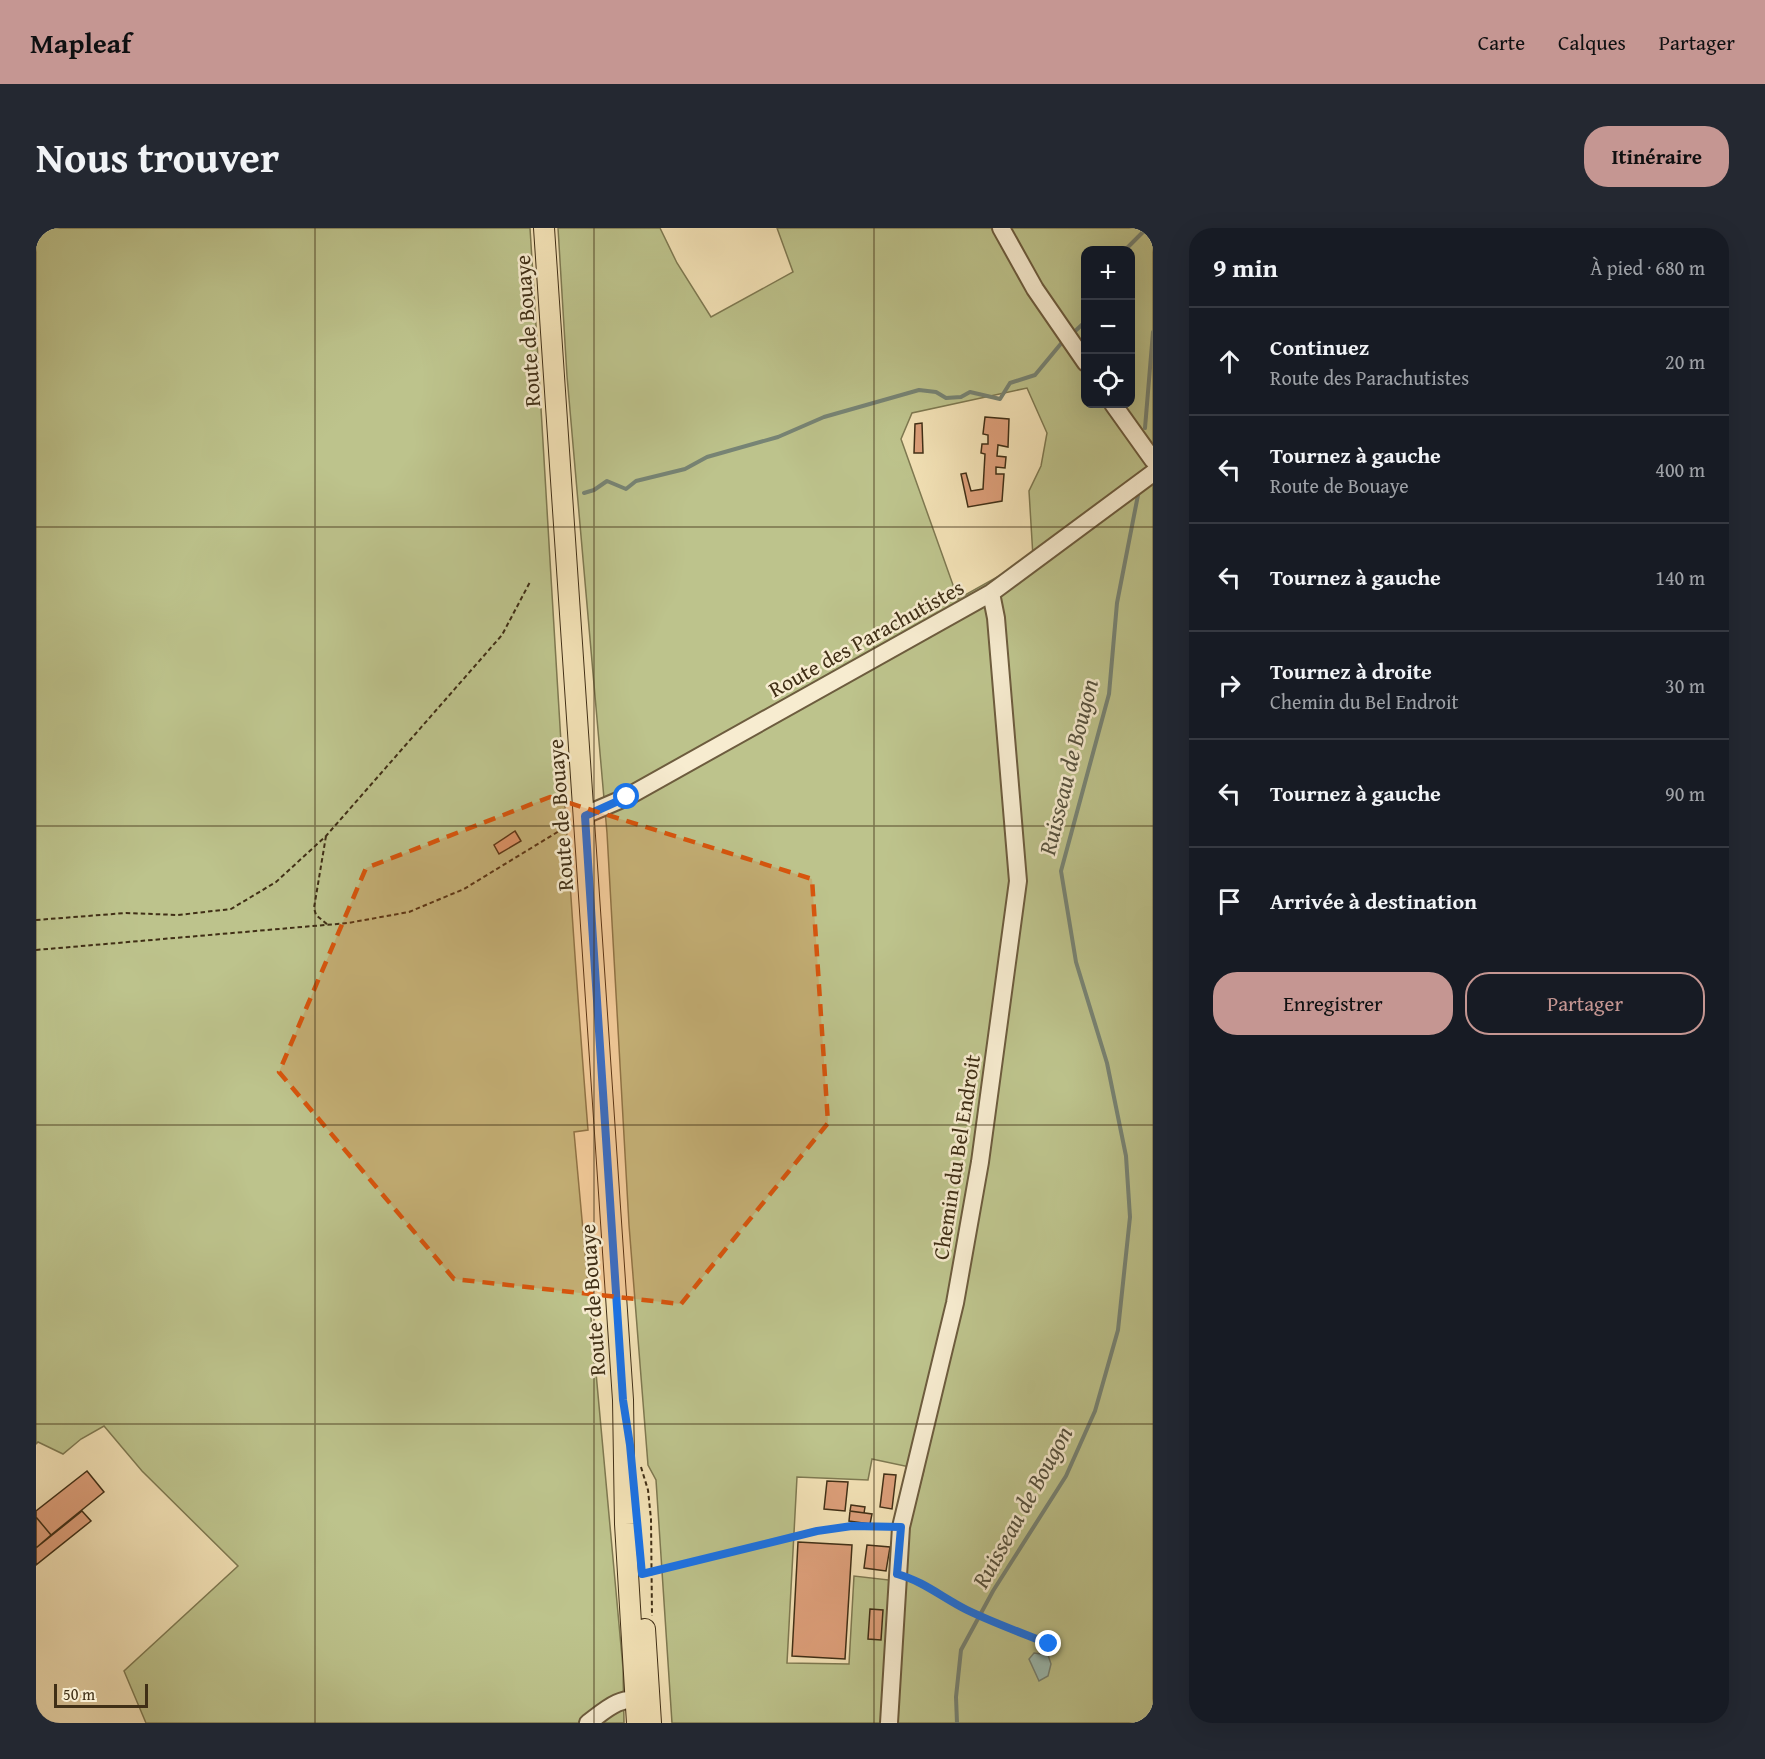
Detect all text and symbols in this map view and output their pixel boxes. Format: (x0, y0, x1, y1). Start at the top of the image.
text: Mapleaf (30, 22, 131, 63)
text: Carte (1478, 27, 1525, 58)
text: Calques (1558, 27, 1626, 58)
text: Partager (1659, 27, 1735, 58)
text: Nous trouver (36, 126, 279, 187)
button: Itinéraire (1584, 126, 1729, 187)
map controls (1081, 246, 1135, 408)
button: + (1081, 246, 1135, 300)
text: 9 min (1213, 248, 1278, 287)
text: À pied · 680 m (1590, 253, 1705, 282)
street label: Route de Bouaye (506, 254, 548, 408)
button: − (1081, 300, 1135, 354)
text: Continuez (1270, 331, 1369, 363)
icon: ahead (1213, 345, 1246, 378)
text: 20 m (1665, 347, 1705, 376)
button: locate (1081, 354, 1135, 408)
text: Route des Parachutistes (1270, 363, 1469, 392)
text: Tournez à gauche (1270, 439, 1441, 471)
icon: left (1213, 453, 1246, 486)
text: 400 m (1655, 455, 1705, 484)
text: Route de Bouaye (1270, 471, 1409, 500)
icon: left (1213, 561, 1246, 594)
text: Tournez à gauche (1270, 561, 1441, 593)
text: 140 m (1655, 563, 1705, 592)
street label: Route des Parachutistes (762, 571, 970, 705)
text: Tournez à droite (1270, 655, 1432, 687)
icon: right (1213, 669, 1246, 702)
text: 30 m (1665, 671, 1705, 700)
water label: Ruisseau de Bougon (1029, 675, 1107, 860)
text: Chemin du Bel Endroit (1270, 687, 1459, 716)
street label: Route de Bouaye (539, 738, 581, 892)
icon: left (1213, 777, 1246, 810)
text: Tournez à gauche (1270, 777, 1441, 809)
text: 90 m (1665, 779, 1705, 808)
route start (613, 783, 639, 809)
icon: arrive (1213, 885, 1246, 918)
text: Arrivée à destination (1270, 885, 1477, 917)
button: Enregistrer (1213, 972, 1453, 1035)
button: Partager (1465, 972, 1705, 1035)
street label: Chemin du Bel Endroit (924, 1052, 988, 1262)
street label: Route de Bouaye (571, 1223, 613, 1377)
water label: Ruisseau de Bougon (962, 1420, 1081, 1595)
route end (1035, 1630, 1061, 1656)
scale bar (54, 1681, 148, 1708)
text: 50 m (63, 1682, 95, 1706)

